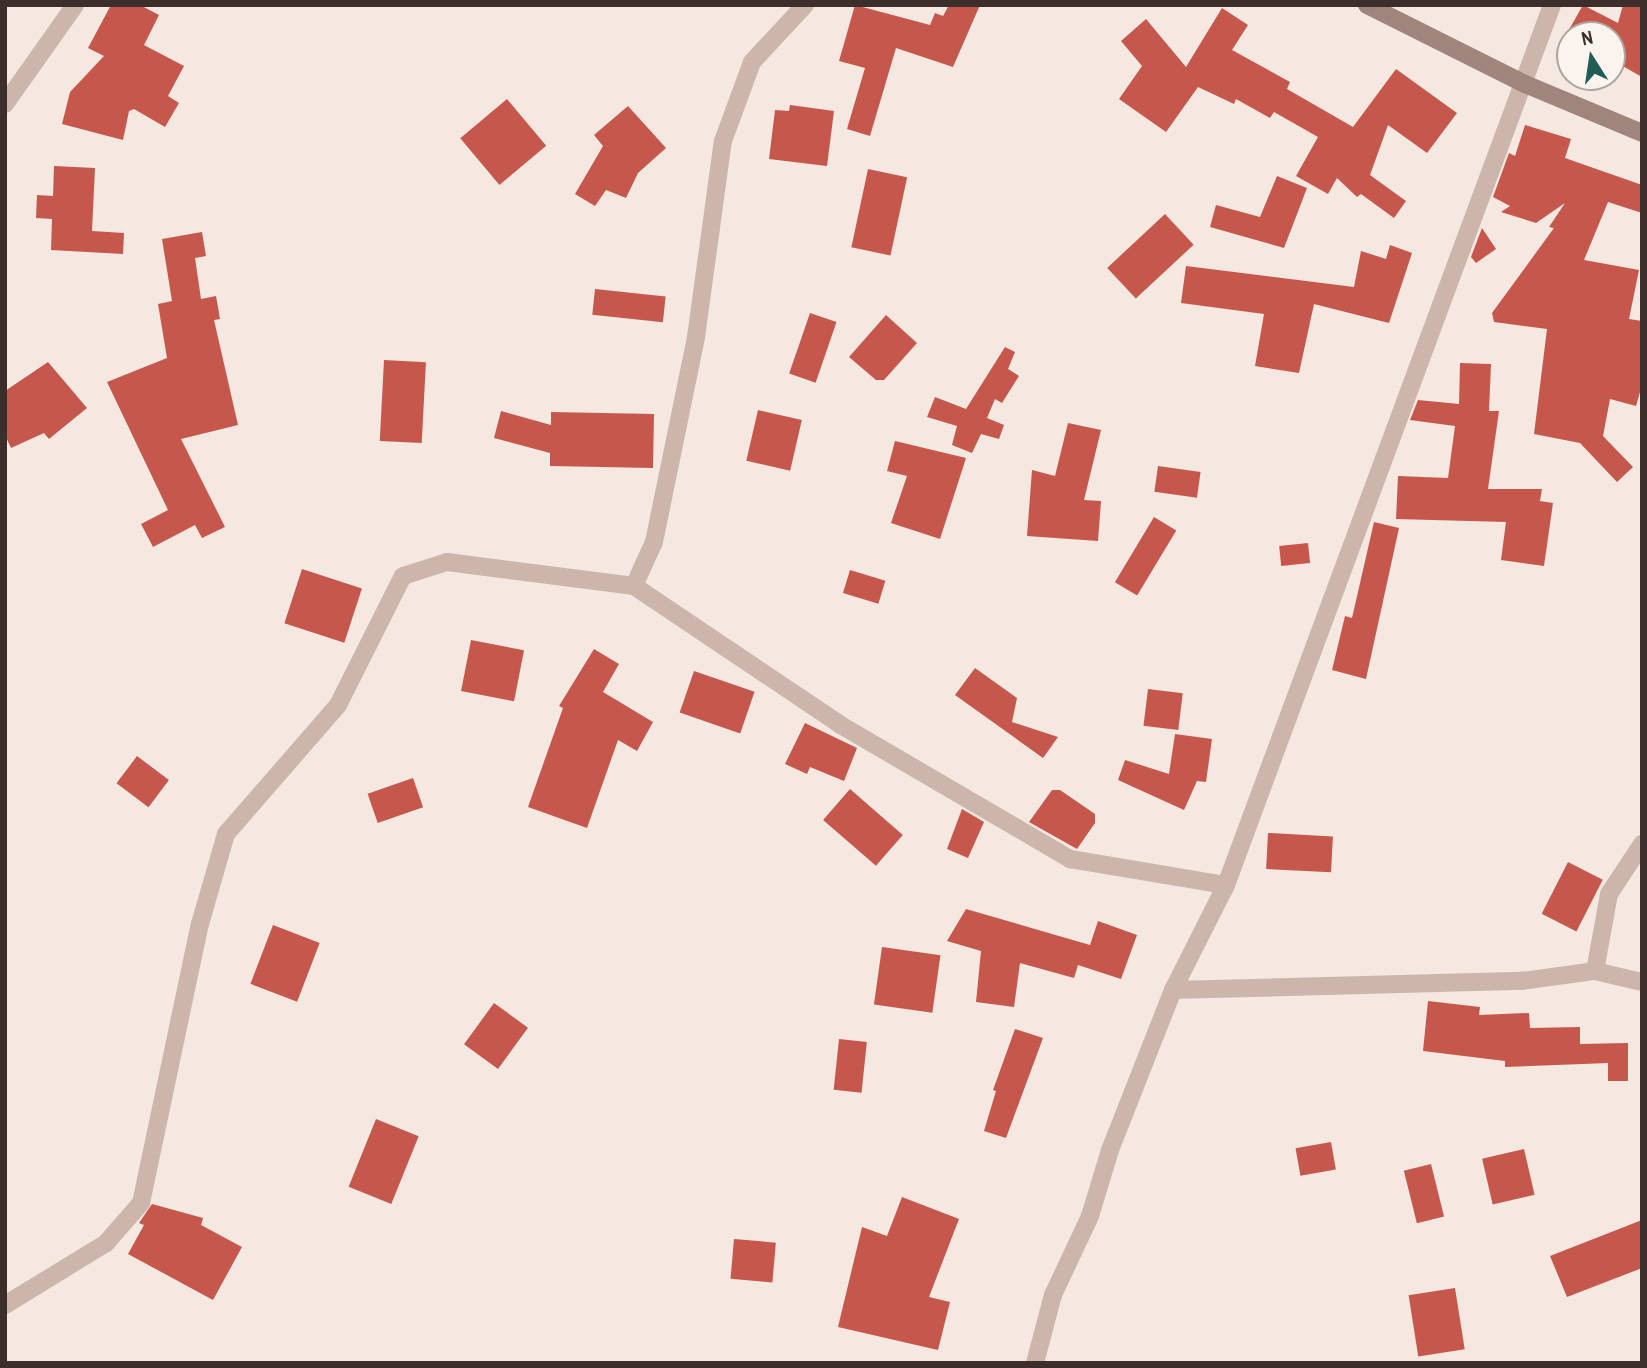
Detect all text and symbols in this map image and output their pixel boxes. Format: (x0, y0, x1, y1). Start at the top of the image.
north arrow (1556, 21, 1626, 91)
text: N (1579, 24, 1595, 51)

